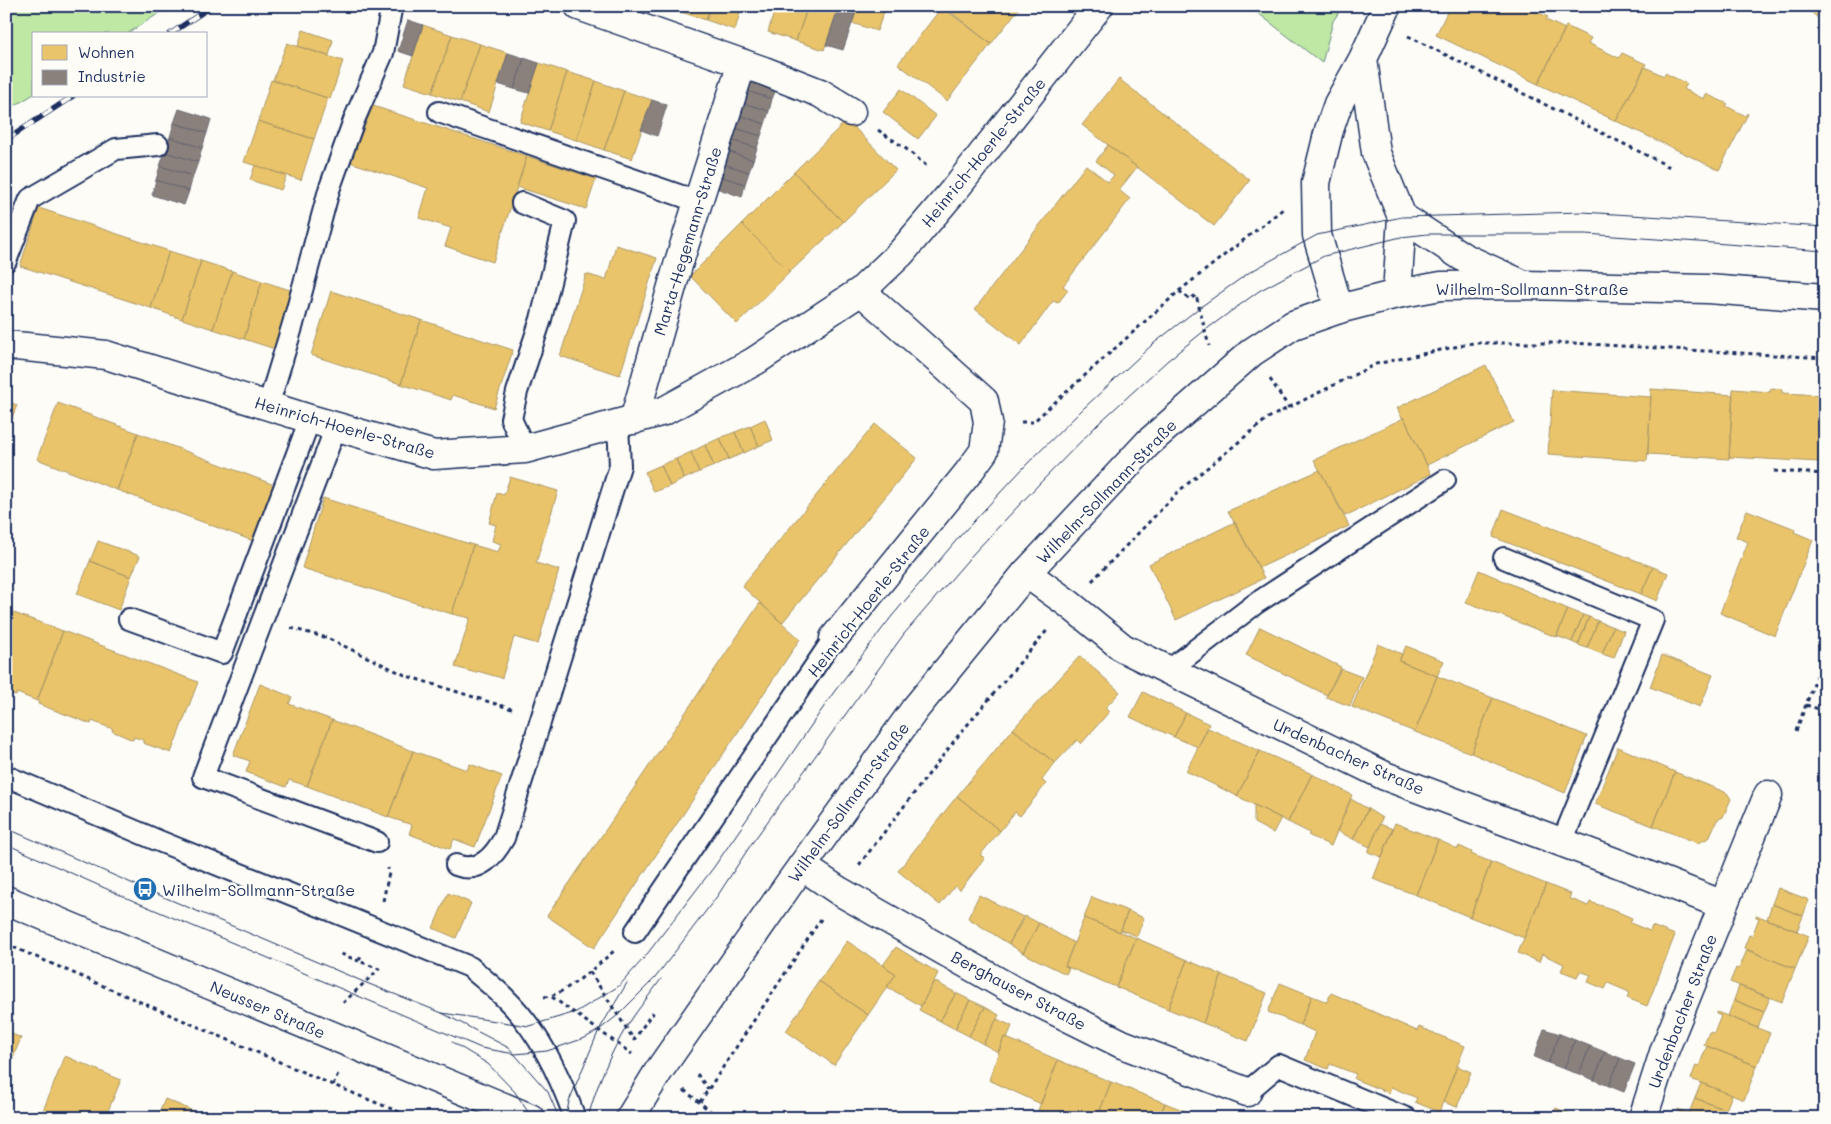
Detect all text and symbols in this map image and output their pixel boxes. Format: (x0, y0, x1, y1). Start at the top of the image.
legend (32, 32, 208, 98)
text: Wohnen (78, 42, 134, 62)
text: Industrie (78, 66, 146, 86)
street label: Heinrich-Hoerle-Straße (916, 73, 1050, 231)
street label: Marta-Hegemann-Straße (648, 144, 726, 338)
street label: Wilhelm-Sollmann-Straße (1435, 278, 1629, 299)
street label: Heinrich-Hoerle-Straße (252, 391, 438, 463)
street label: Wilhelm-Sollmann-Straße (1031, 414, 1181, 568)
street label: Heinrich-Hoerle-Straße (802, 521, 934, 681)
street label: Urdenbacher Straße (1270, 713, 1428, 799)
street label: Wilhelm-Sollmann-Straße (783, 718, 913, 886)
bus stop icon: Wilhelm-Sollmann-Straße (132, 876, 158, 902)
place label: Wilhelm-Sollmann-Straße (162, 879, 355, 900)
street label: Urdenbacher Straße (1643, 931, 1721, 1091)
street label: Berghauser Straße (948, 946, 1090, 1034)
street label: Neusser Straße (207, 975, 329, 1043)

